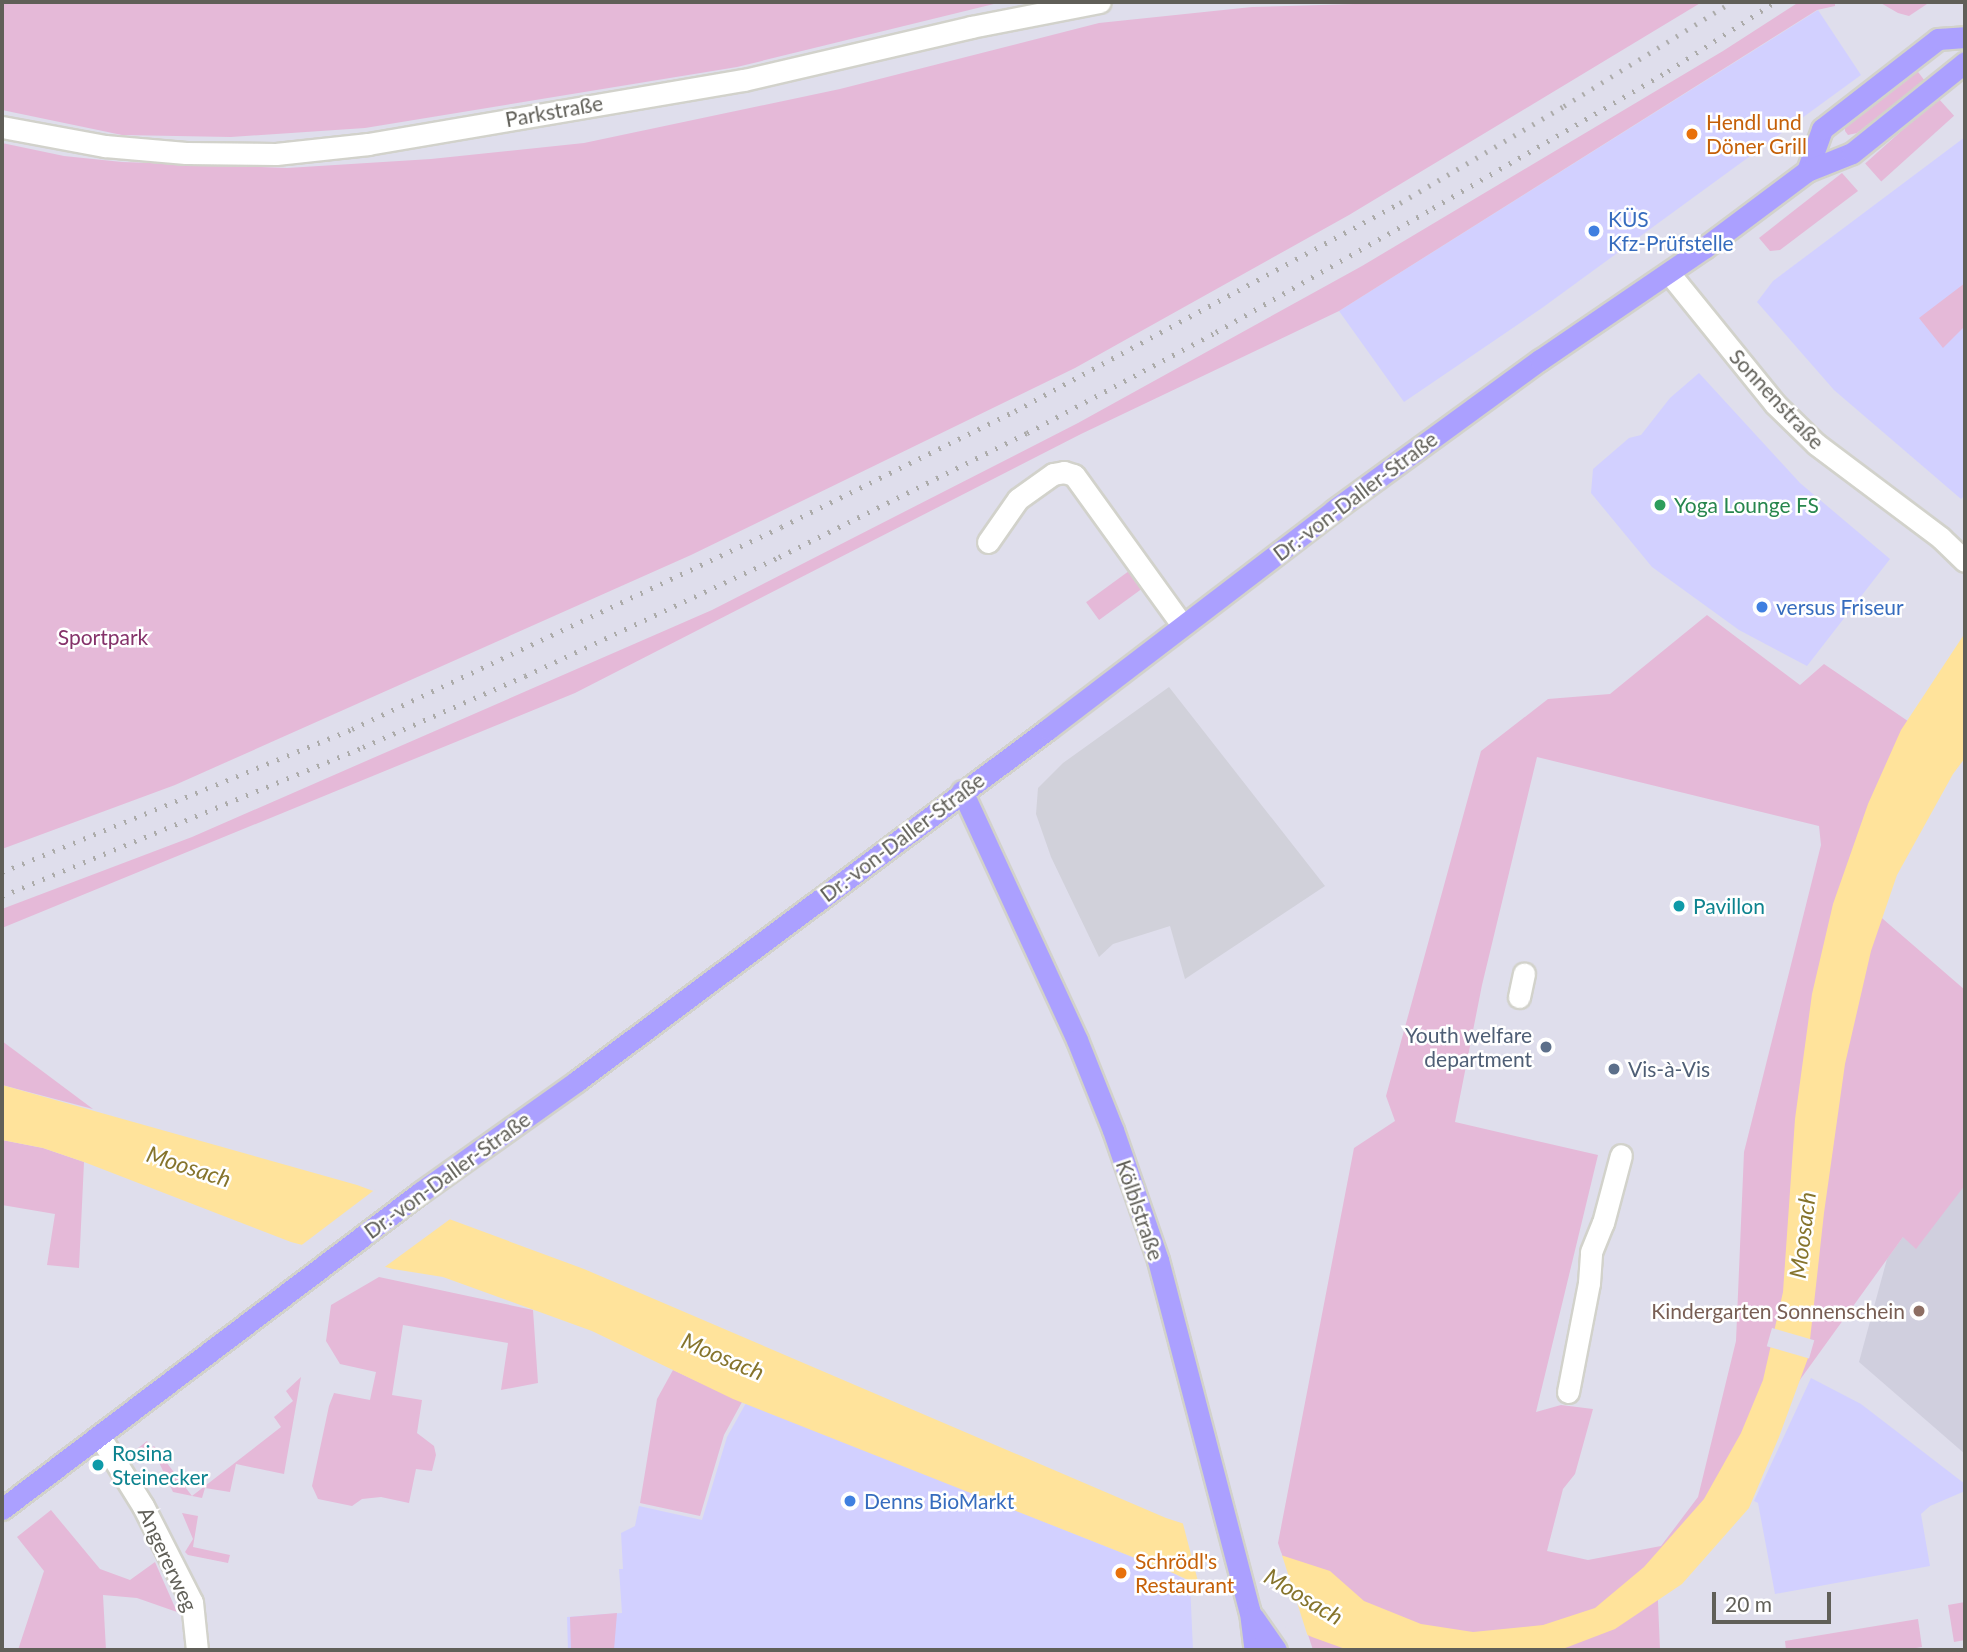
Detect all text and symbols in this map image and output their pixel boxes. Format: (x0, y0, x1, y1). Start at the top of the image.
street label: Parkstraße (503, 90, 605, 132)
place label: Hendl und Döner Grill (1706, 109, 1807, 159)
marker: Hendl und Döner Grill (1684, 126, 1700, 142)
place label: KÜS Kfz-Prüfstelle (1608, 206, 1734, 256)
marker: KÜS Kfz-Prüfstelle (1586, 223, 1602, 239)
street label: Sonnenstraße (1724, 344, 1830, 454)
street label: Dr.-von-Daller-Straße (1268, 426, 1442, 566)
place label: Yoga Lounge FS (1674, 492, 1819, 518)
marker: Yoga Lounge FS (1652, 497, 1668, 513)
place label: versus Friseur (1776, 594, 1904, 620)
marker: versus Friseur (1754, 599, 1770, 615)
park label: Sportpark (58, 624, 148, 650)
street label: Dr.-von-Daller-Straße (815, 767, 989, 907)
place label: Pavillon (1693, 893, 1765, 919)
marker: Pavillon (1671, 898, 1687, 914)
place label: Youth welfare department (1405, 1022, 1532, 1072)
marker: Youth welfare department (1538, 1039, 1554, 1055)
place label: Vis-à-Vis (1628, 1056, 1710, 1082)
marker: Vis-à-Vis (1606, 1061, 1622, 1077)
street label: Dr.-von-Daller-Straße (359, 1106, 535, 1244)
water label: Moosach (143, 1139, 235, 1193)
street label: Kölblstraße (1111, 1156, 1169, 1264)
water label: Moosach (1783, 1190, 1821, 1280)
place label: Kindergarten Sonnenschein (1651, 1298, 1905, 1324)
marker: Kindergarten Sonnenschein (1911, 1303, 1927, 1319)
water label: Moosach (678, 1326, 768, 1386)
place label: Rosina Steinecker (112, 1440, 208, 1490)
marker: Rosina Steinecker (90, 1457, 106, 1473)
place label: Denns BioMarkt (864, 1488, 1014, 1514)
marker: Denns BioMarkt (842, 1493, 858, 1509)
street label: Angererweg (133, 1503, 203, 1615)
place label: Schrödl's Restaurant (1135, 1548, 1234, 1598)
water label: Moosach (1260, 1562, 1348, 1630)
marker: Schrödl's Restaurant (1113, 1565, 1129, 1581)
scale bar (1715, 1578, 1834, 1622)
text: 20 m (1725, 1591, 1772, 1616)

